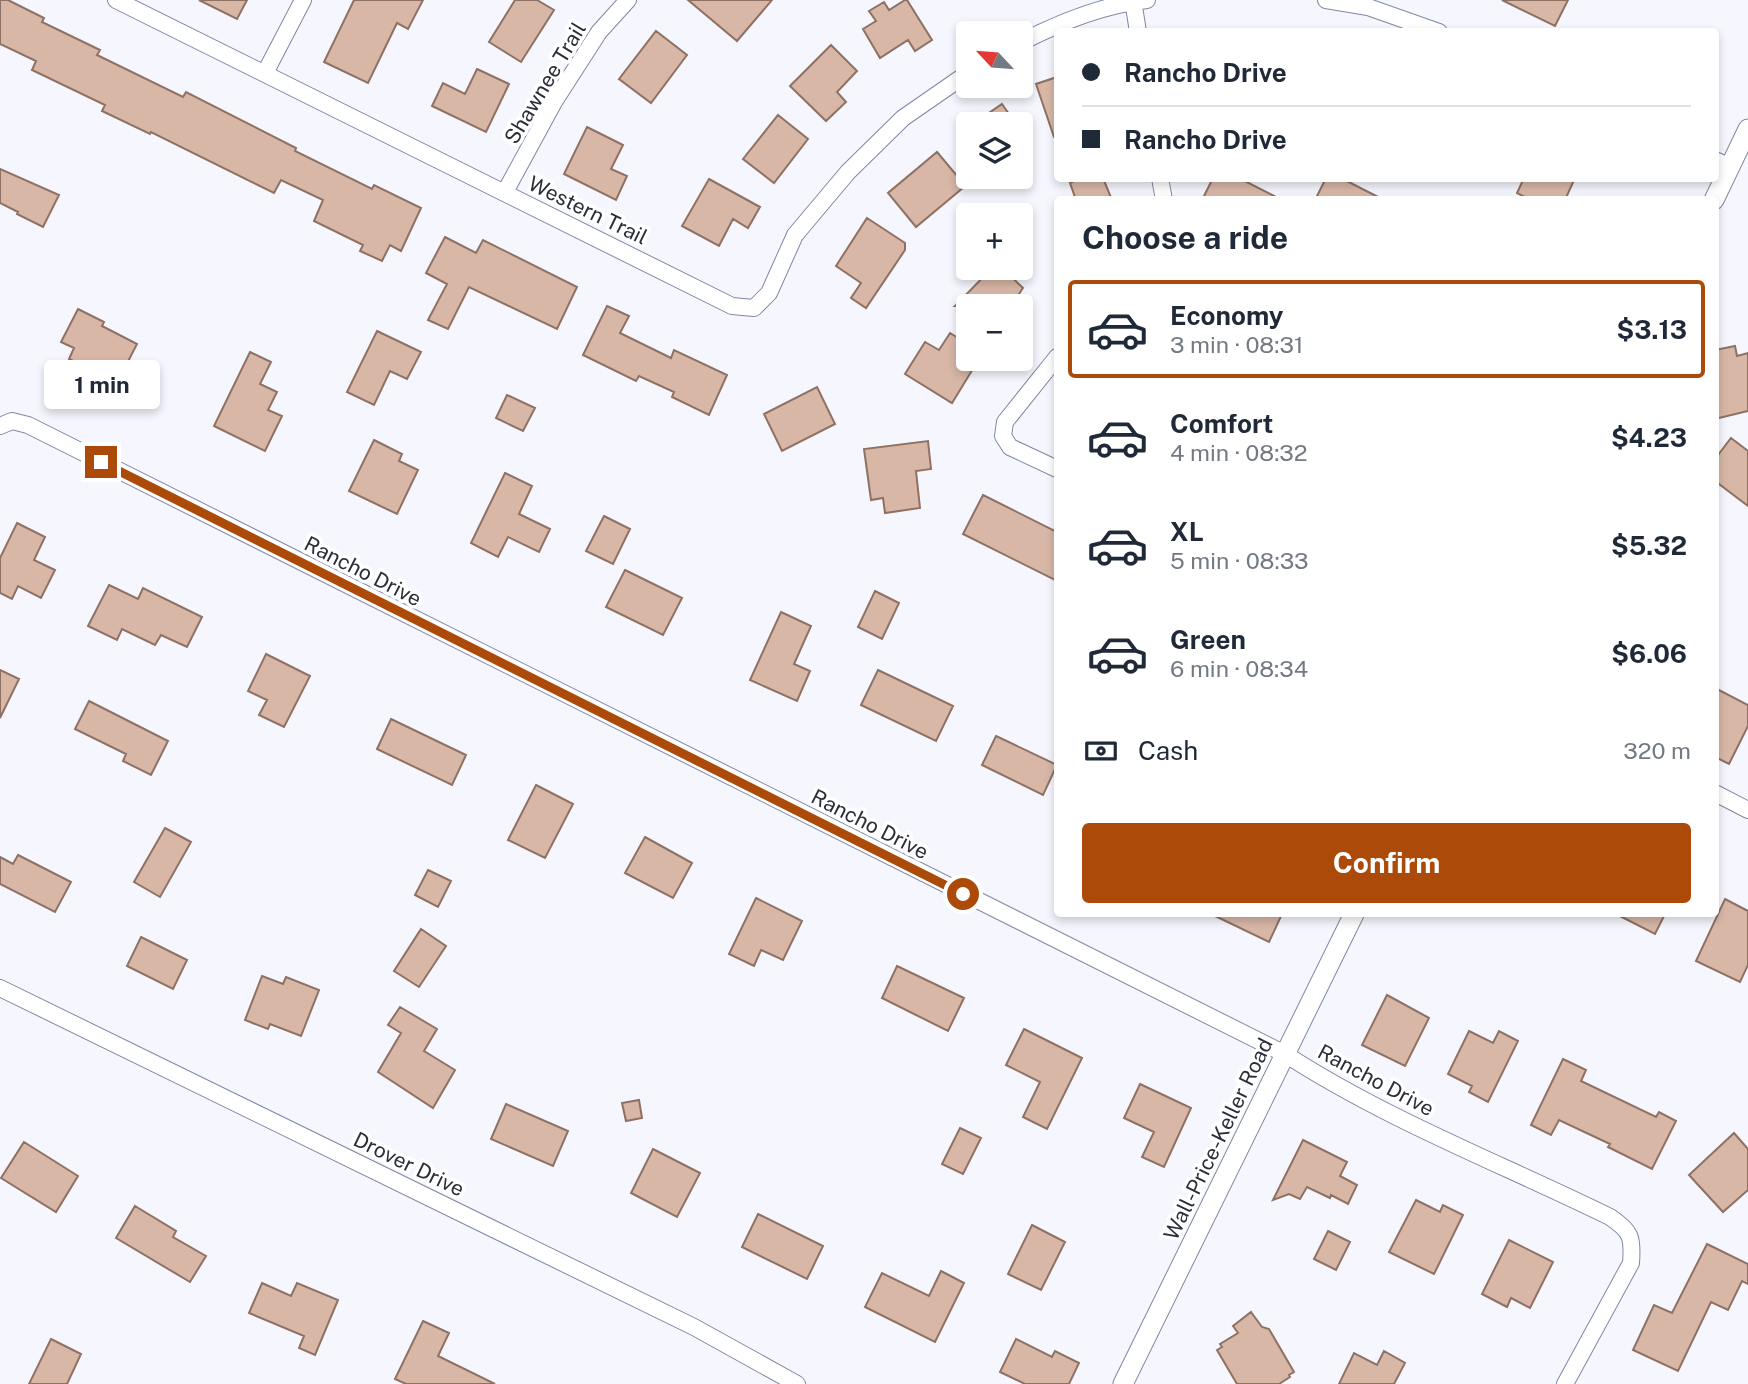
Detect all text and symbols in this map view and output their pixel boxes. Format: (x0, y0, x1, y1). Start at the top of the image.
street label: Shawnee Trail (499, 18, 591, 148)
north arrow (956, 21, 1032, 98)
map controls (956, 21, 1033, 371)
text: Rancho Drive (1124, 57, 1287, 88)
button: layers (956, 112, 1033, 189)
text: Rancho Drive (1124, 124, 1287, 155)
street label: Western Trail (524, 170, 652, 250)
button: + (956, 203, 1033, 280)
text: Choose a ride (1082, 219, 1288, 256)
button: − (956, 294, 1033, 371)
icon: car (1086, 298, 1149, 361)
text: Economy (1170, 300, 1283, 331)
text: $3.13 (1617, 314, 1687, 345)
text: 3 min · 08:31 (1170, 331, 1303, 358)
callout: 1 min (43, 360, 159, 410)
text: 1 min (74, 371, 130, 398)
icon: car (1086, 406, 1149, 469)
text: Comfort (1170, 408, 1273, 439)
text: $4.23 (1611, 422, 1687, 453)
text: 4 min · 08:32 (1170, 439, 1308, 466)
route end (85, 446, 117, 478)
icon: car (1086, 514, 1149, 577)
text: XL (1170, 516, 1204, 547)
text: $5.32 (1611, 530, 1687, 561)
street label: Rancho Drive (300, 531, 426, 611)
text: 5 min · 08:33 (1170, 547, 1308, 574)
icon: car (1086, 622, 1149, 685)
text: Green (1170, 624, 1246, 655)
text: $6.06 (1611, 638, 1687, 669)
text: 6 min · 08:34 (1170, 655, 1308, 682)
icon: cash (1082, 732, 1120, 770)
text: Cash (1138, 735, 1198, 766)
text: 320 m (1623, 737, 1691, 764)
street label: Rancho Drive (807, 784, 933, 864)
button: Confirm (1082, 823, 1691, 903)
route start (947, 878, 979, 910)
street label: Wall-Price-Keller Road (1158, 1034, 1278, 1244)
street label: Rancho Drive (1314, 1039, 1438, 1121)
street label: Drover Drive (350, 1126, 468, 1202)

